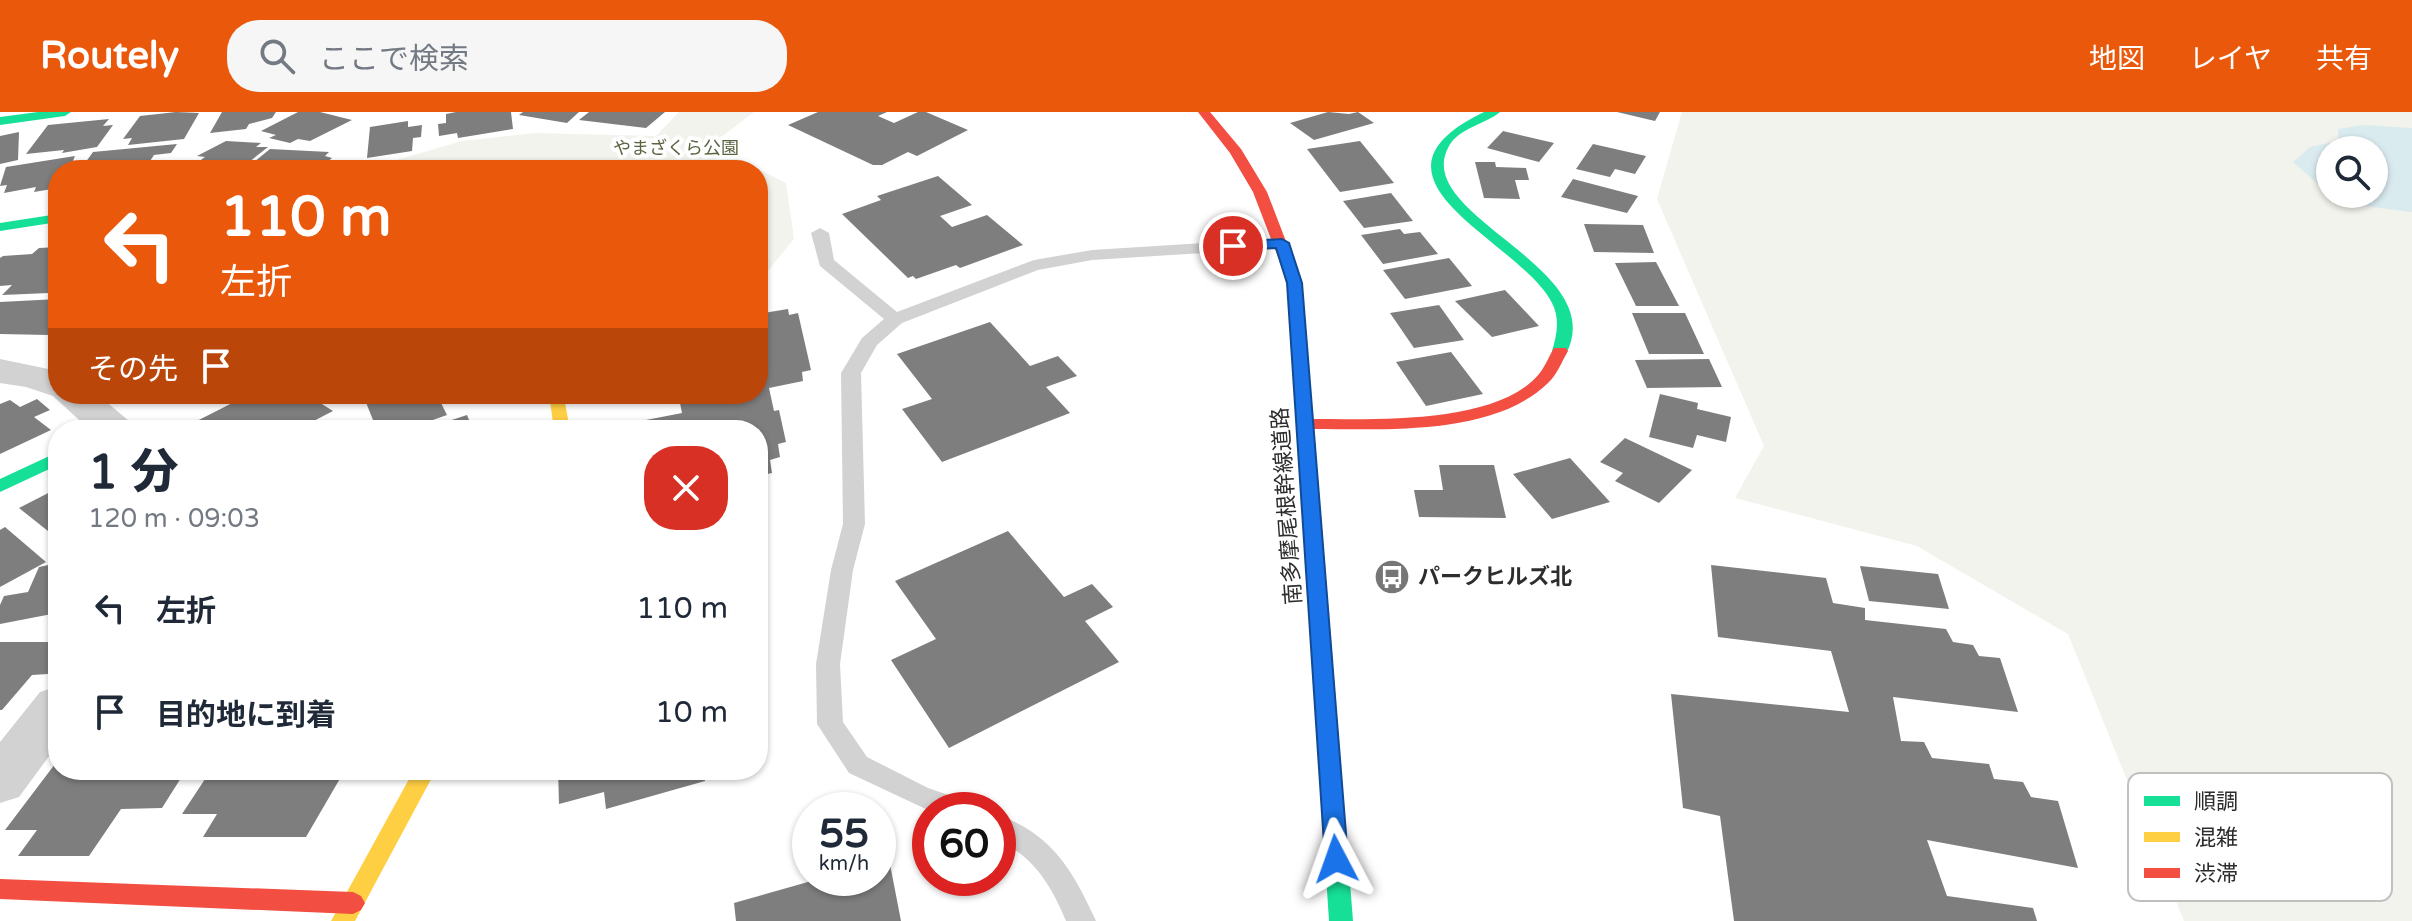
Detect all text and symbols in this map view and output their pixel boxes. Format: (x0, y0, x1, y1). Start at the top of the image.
search box (227, 20, 787, 92)
text: Routely (40, 33, 179, 79)
icon: search (255, 34, 299, 78)
text: ここで検索 (319, 41, 469, 78)
text: 地図 (2089, 42, 2145, 76)
text: レイヤ (2189, 42, 2272, 76)
text: 共有 (2316, 42, 2372, 76)
map controls (2316, 136, 2388, 208)
button: search (2316, 136, 2388, 208)
park label: やまざくら公園 (613, 137, 739, 159)
text: 110 m (220, 184, 391, 251)
icon: left (88, 192, 192, 296)
pin (1199, 212, 1267, 280)
icon: arrive (1211, 224, 1255, 268)
text: 左折 (220, 261, 292, 304)
icon: arrive (194, 344, 238, 388)
text: その先 (88, 351, 178, 388)
street label: 南多摩尾根幹線道路 (1267, 406, 1307, 606)
text: 1 分 (88, 444, 179, 502)
button: close (644, 446, 728, 530)
text: 120 m · 09:03 (88, 503, 260, 534)
bus stop icon: パークヒルズ北 (1373, 558, 1411, 596)
place label: パークヒルズ北 (1418, 564, 1572, 590)
icon: left (88, 586, 132, 630)
text: 110 m (636, 590, 728, 627)
text: 左折 (156, 593, 216, 630)
icon: arrive (88, 690, 132, 734)
text: 10 m (655, 694, 728, 731)
text: 目的地に到着 (156, 697, 336, 734)
legend (2128, 773, 2392, 901)
text: 順調 (2194, 789, 2238, 815)
speed limit sign: 60 (912, 792, 1016, 896)
text: 55 (819, 810, 869, 858)
position arrow (1294, 817, 1378, 901)
text: 混雑 (2194, 825, 2238, 851)
text: km/h (819, 852, 869, 876)
text: 渋滞 (2194, 861, 2238, 887)

